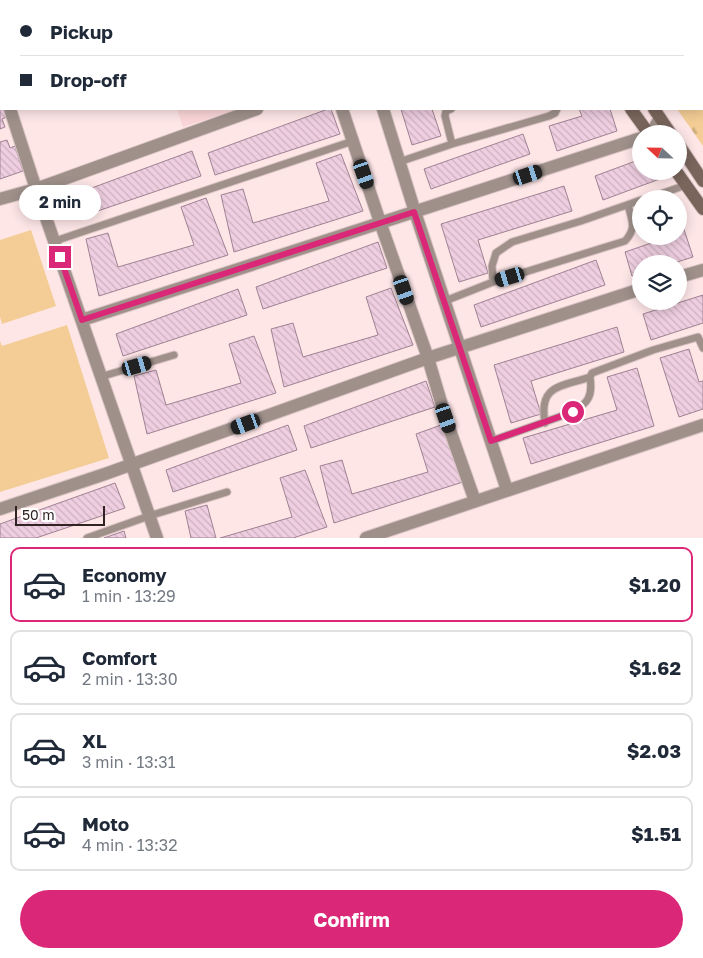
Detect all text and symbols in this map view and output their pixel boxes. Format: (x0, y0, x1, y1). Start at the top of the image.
text: Pickup (50, 20, 113, 43)
text: Drop-off (50, 68, 127, 91)
north arrow (632, 125, 688, 180)
map controls (632, 125, 687, 310)
car (352, 157, 375, 191)
car (511, 163, 544, 187)
callout: 2 min (19, 184, 101, 220)
button: locate (632, 190, 687, 245)
text: 2 min (39, 192, 81, 212)
route end (49, 246, 71, 268)
button: layers (632, 255, 687, 310)
car (493, 265, 526, 289)
car (392, 273, 415, 307)
car (120, 355, 153, 377)
car (434, 401, 457, 435)
route start (562, 401, 584, 423)
car (229, 412, 262, 436)
scale bar (15, 503, 105, 526)
text: 50 m (22, 506, 55, 523)
icon: car (22, 562, 67, 607)
text: Economy (82, 563, 167, 586)
text: $1.20 (628, 573, 681, 596)
text: 1 min · 13:29 (82, 586, 176, 606)
icon: car (22, 645, 67, 690)
text: Comfort (82, 646, 157, 669)
text: $1.62 (629, 656, 681, 679)
text: 2 min · 13:30 (82, 669, 178, 689)
icon: car (22, 728, 67, 773)
text: XL (82, 729, 107, 752)
text: $2.03 (627, 739, 681, 762)
text: 3 min · 13:31 (82, 752, 176, 772)
icon: car (22, 811, 67, 856)
text: Moto (82, 812, 129, 835)
text: $1.51 (631, 822, 681, 845)
text: 4 min · 13:32 (82, 835, 177, 855)
button: Confirm (20, 890, 683, 948)

